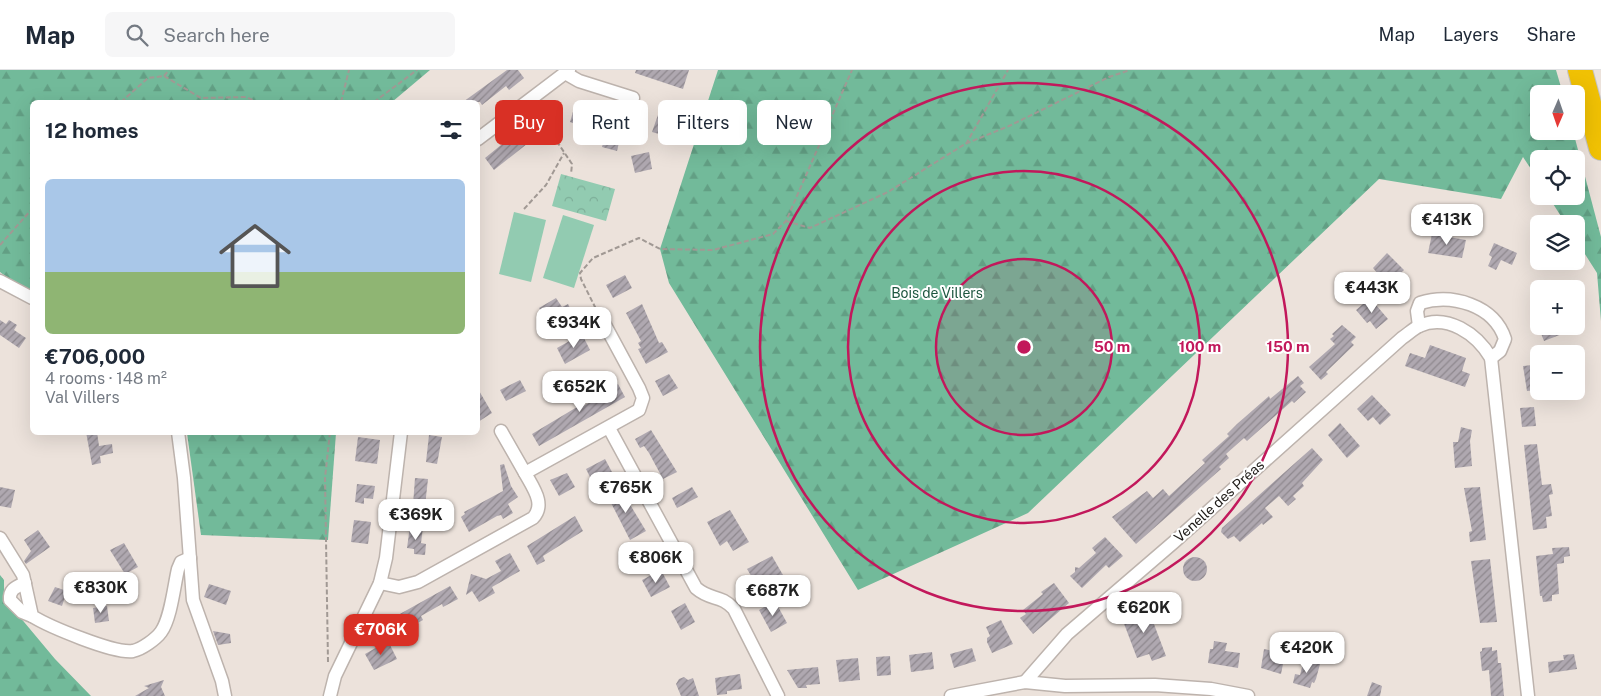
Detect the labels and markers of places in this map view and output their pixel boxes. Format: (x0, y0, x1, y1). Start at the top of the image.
pin: €413K (1412, 204, 1482, 246)
pin: €443K (1337, 272, 1407, 314)
pin: €934K (539, 306, 609, 349)
centre of rings (1015, 338, 1033, 356)
pin: €652K (545, 370, 615, 413)
pin: €765K (591, 472, 661, 514)
pin: €369K (381, 498, 451, 541)
pin: €806K (621, 542, 691, 584)
pin: €830K (66, 572, 136, 614)
pin: €687K (738, 574, 808, 617)
pin: €620K (1109, 592, 1179, 634)
pin: €706K (346, 614, 416, 656)
pin: €420K (1272, 632, 1342, 674)

